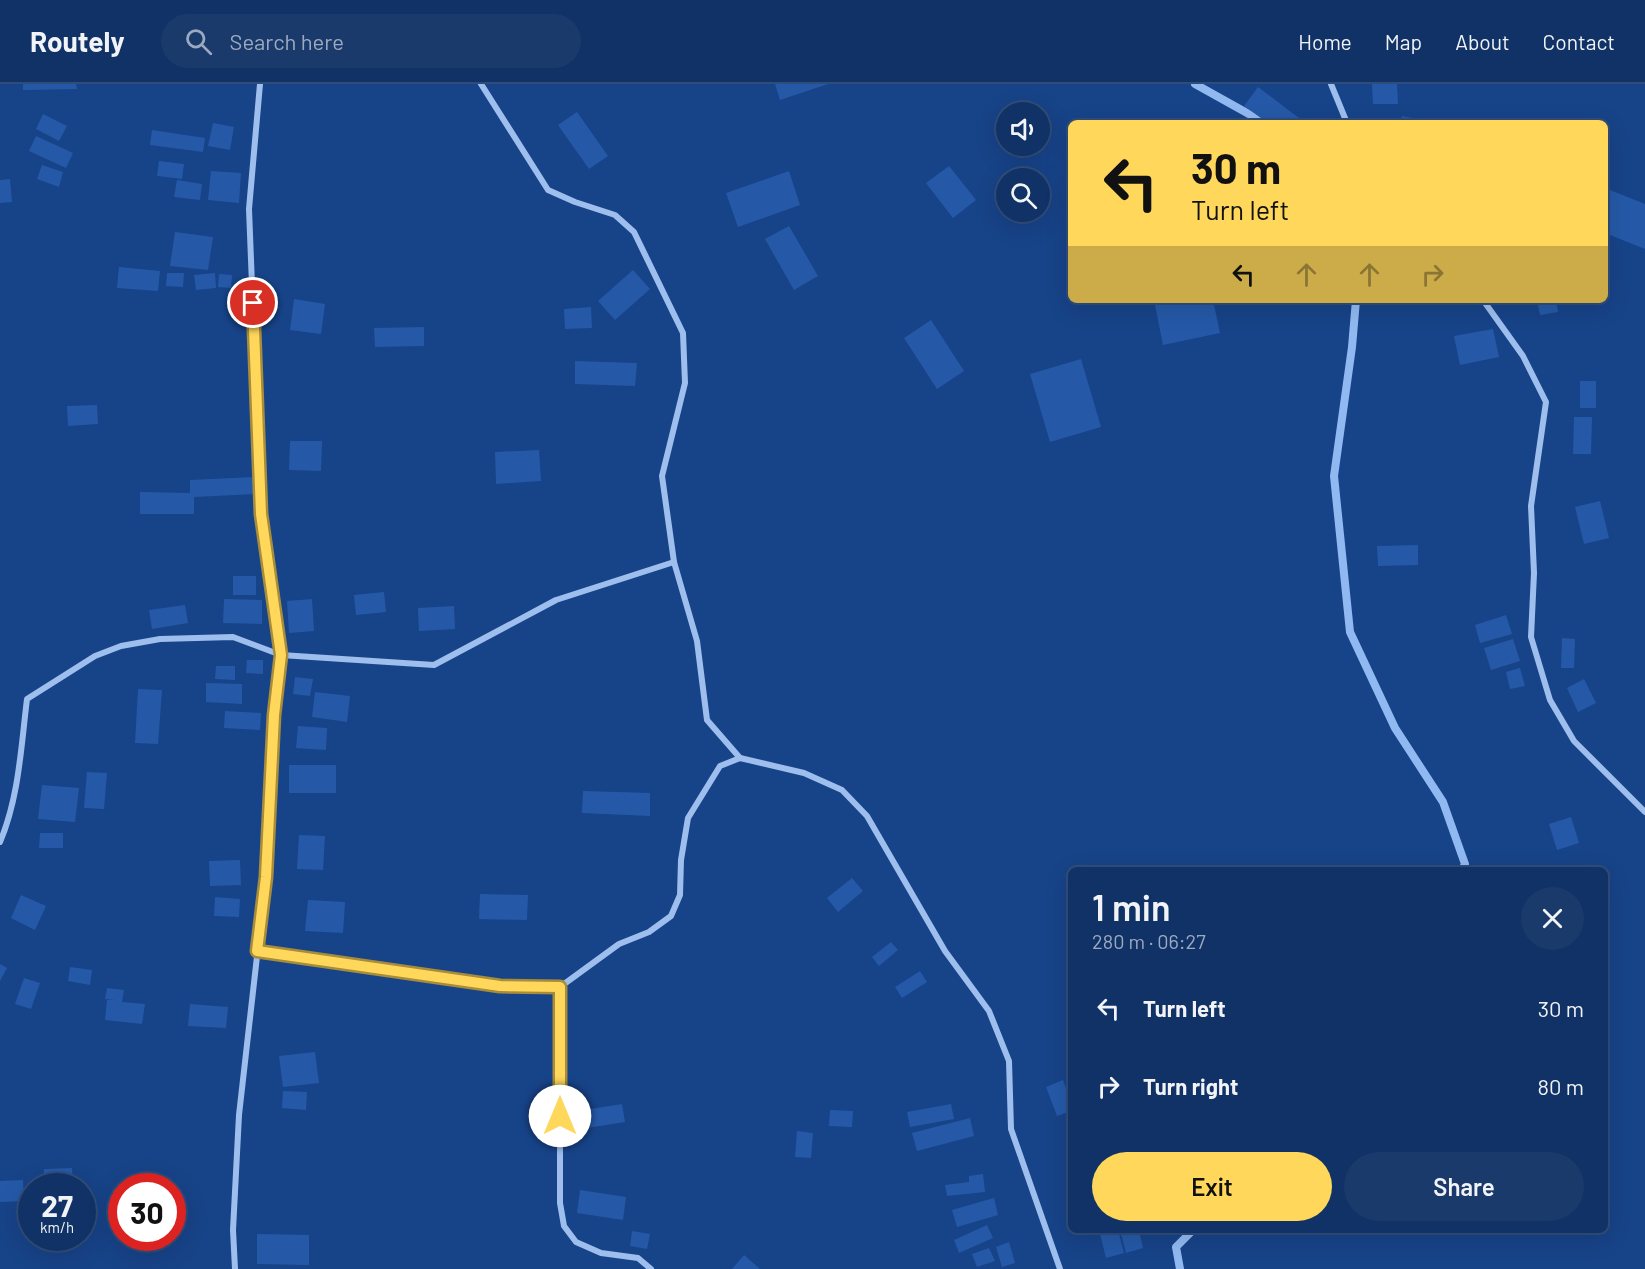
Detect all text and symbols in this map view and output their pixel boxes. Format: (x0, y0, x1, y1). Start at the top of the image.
search box (161, 14, 581, 68)
text: Routely (30, 24, 125, 58)
icon: search (182, 25, 215, 58)
text: Search here (230, 28, 344, 54)
text: Home (1298, 29, 1352, 54)
text: Map (1385, 29, 1422, 54)
text: About (1455, 29, 1510, 54)
text: Contact (1543, 29, 1615, 54)
map controls (996, 102, 1050, 222)
button: sound (996, 102, 1050, 156)
text: 30 m (1191, 142, 1281, 192)
icon: left (1092, 144, 1170, 222)
button: search (996, 168, 1050, 222)
text: Turn left (1191, 193, 1289, 225)
icon: left (1227, 258, 1260, 291)
icon: ahead (1290, 258, 1323, 291)
icon: ahead (1353, 258, 1386, 291)
icon: right (1416, 258, 1449, 291)
pin (227, 277, 278, 328)
icon: arrive (236, 286, 269, 319)
text: 1 min (1092, 885, 1171, 928)
button: close (1521, 887, 1584, 950)
text: 280 m · 06:27 (1092, 929, 1206, 953)
icon: left (1092, 992, 1125, 1025)
text: Turn left (1143, 995, 1226, 1021)
text: 30 m (1538, 995, 1584, 1021)
icon: right (1092, 1070, 1125, 1103)
text: Turn right (1143, 1073, 1238, 1099)
text: 80 m (1538, 1073, 1584, 1099)
position arrow (528, 1084, 592, 1148)
button: Exit (1092, 1152, 1332, 1221)
button: Share (1344, 1152, 1584, 1221)
speed limit sign: 30 (108, 1173, 186, 1251)
text: 27 (41, 1187, 73, 1223)
text: km/h (40, 1218, 74, 1236)

